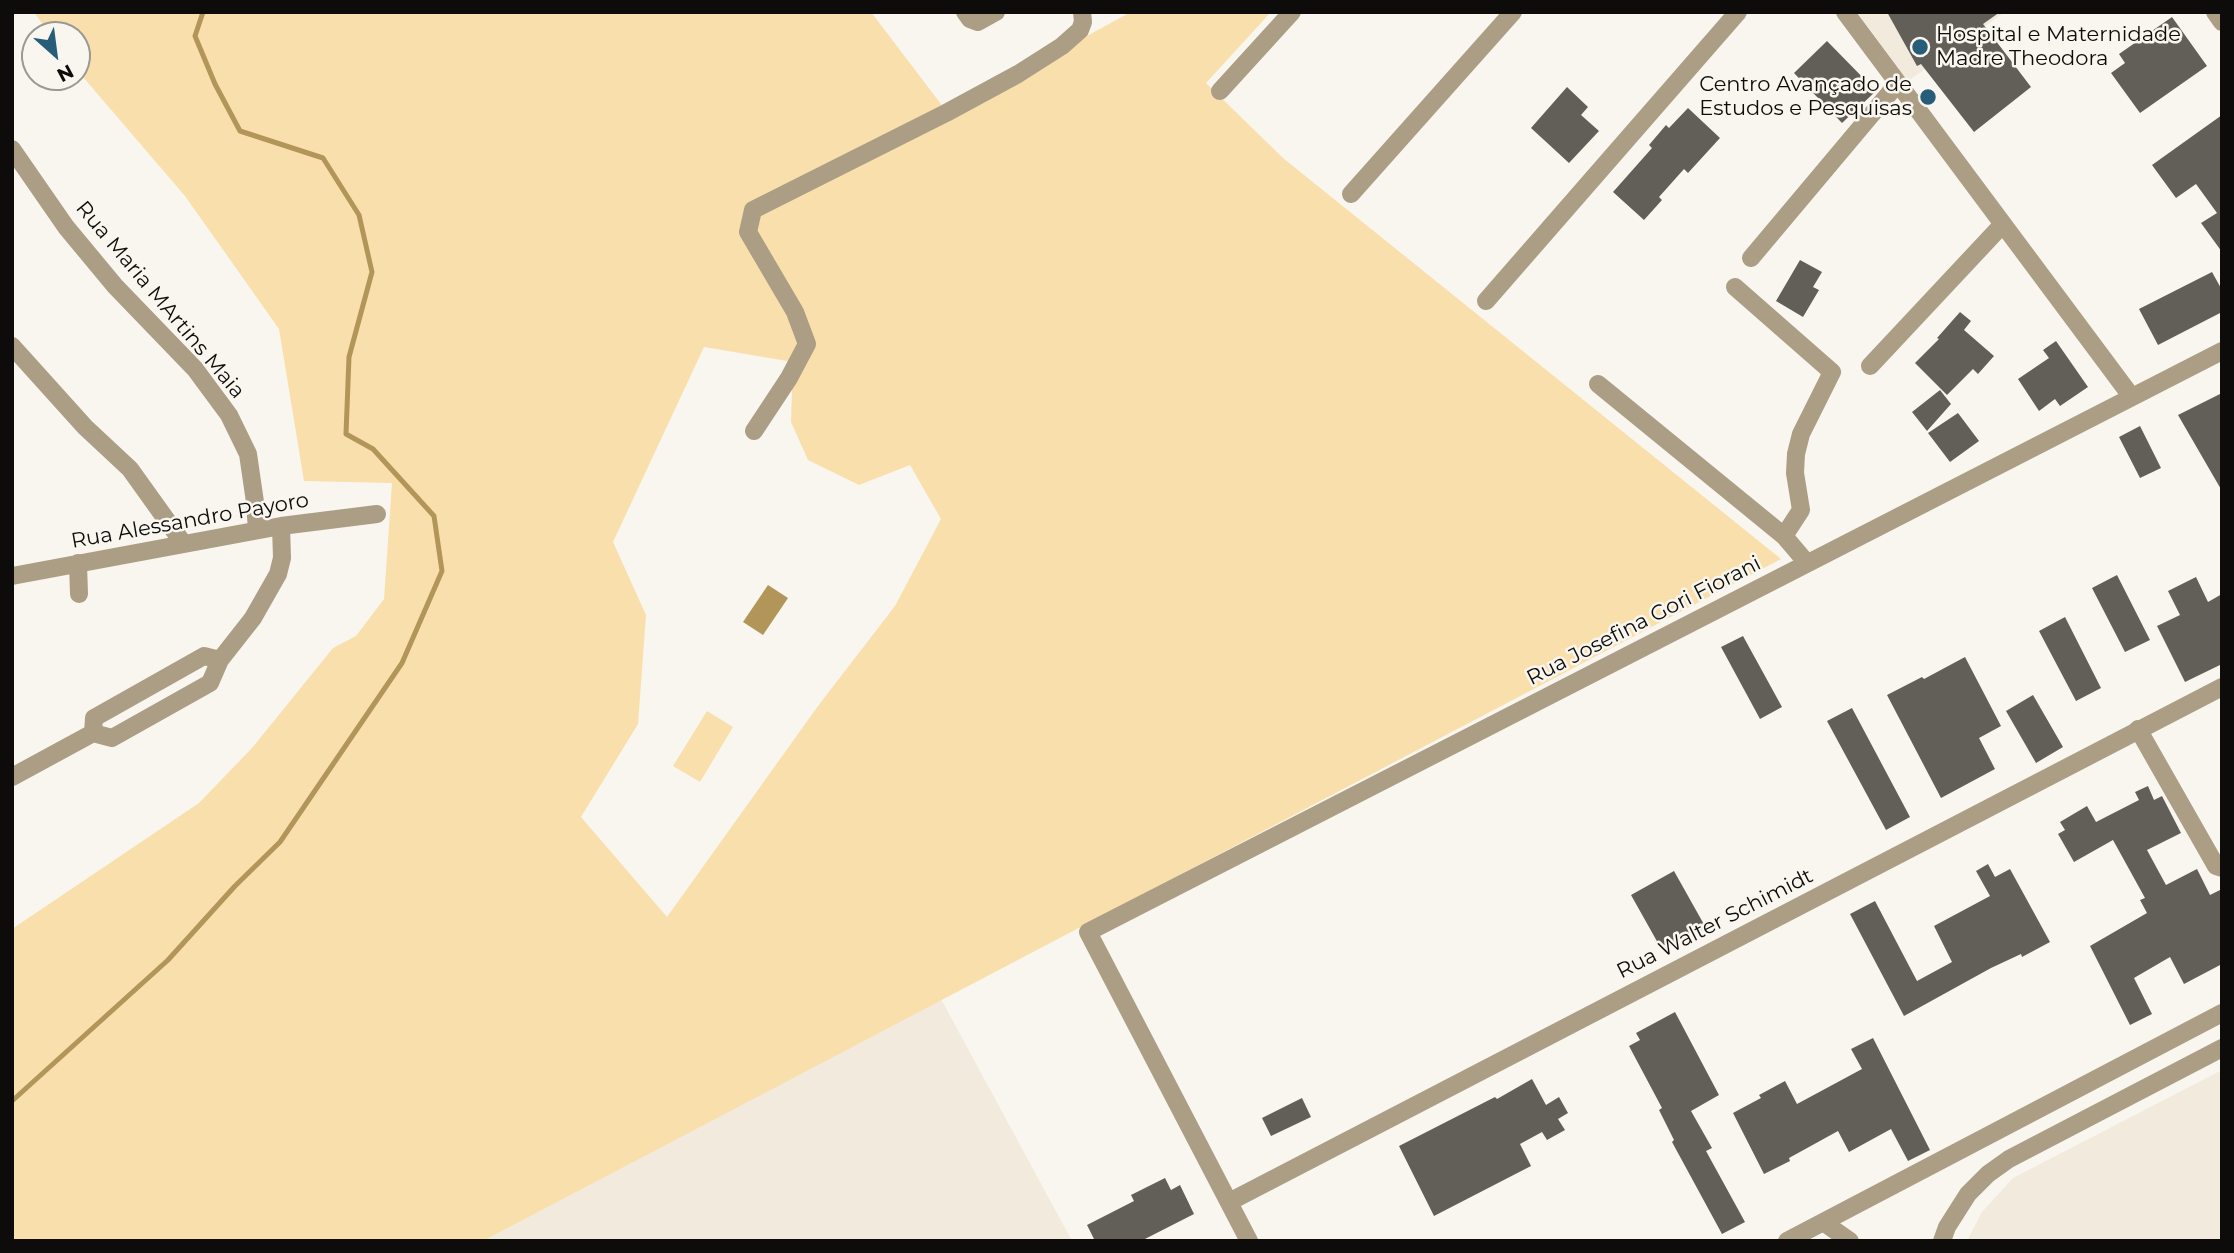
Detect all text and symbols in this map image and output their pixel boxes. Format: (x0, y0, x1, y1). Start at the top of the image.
north arrow (21, 21, 91, 91)
place label: Hospital e Maternidade Madre Theodora (1936, 22, 2181, 72)
marker: Hospital e Maternidade Madre Theodora (1910, 37, 1930, 57)
text: N (53, 59, 77, 87)
place label: Centro Avançado de Estudos e Pesquisas (1699, 72, 1912, 122)
marker: Centro Avançado de Estudos e Pesquisas (1918, 87, 1938, 107)
street label: Rua Maria MArtins Maia (70, 196, 250, 404)
street label: Rua Alessandro Payoro (69, 488, 311, 554)
street label: Rua Josefina Gori Fiorani (1523, 551, 1765, 691)
street label: Rua Walter Schimidt (1613, 864, 1817, 984)

